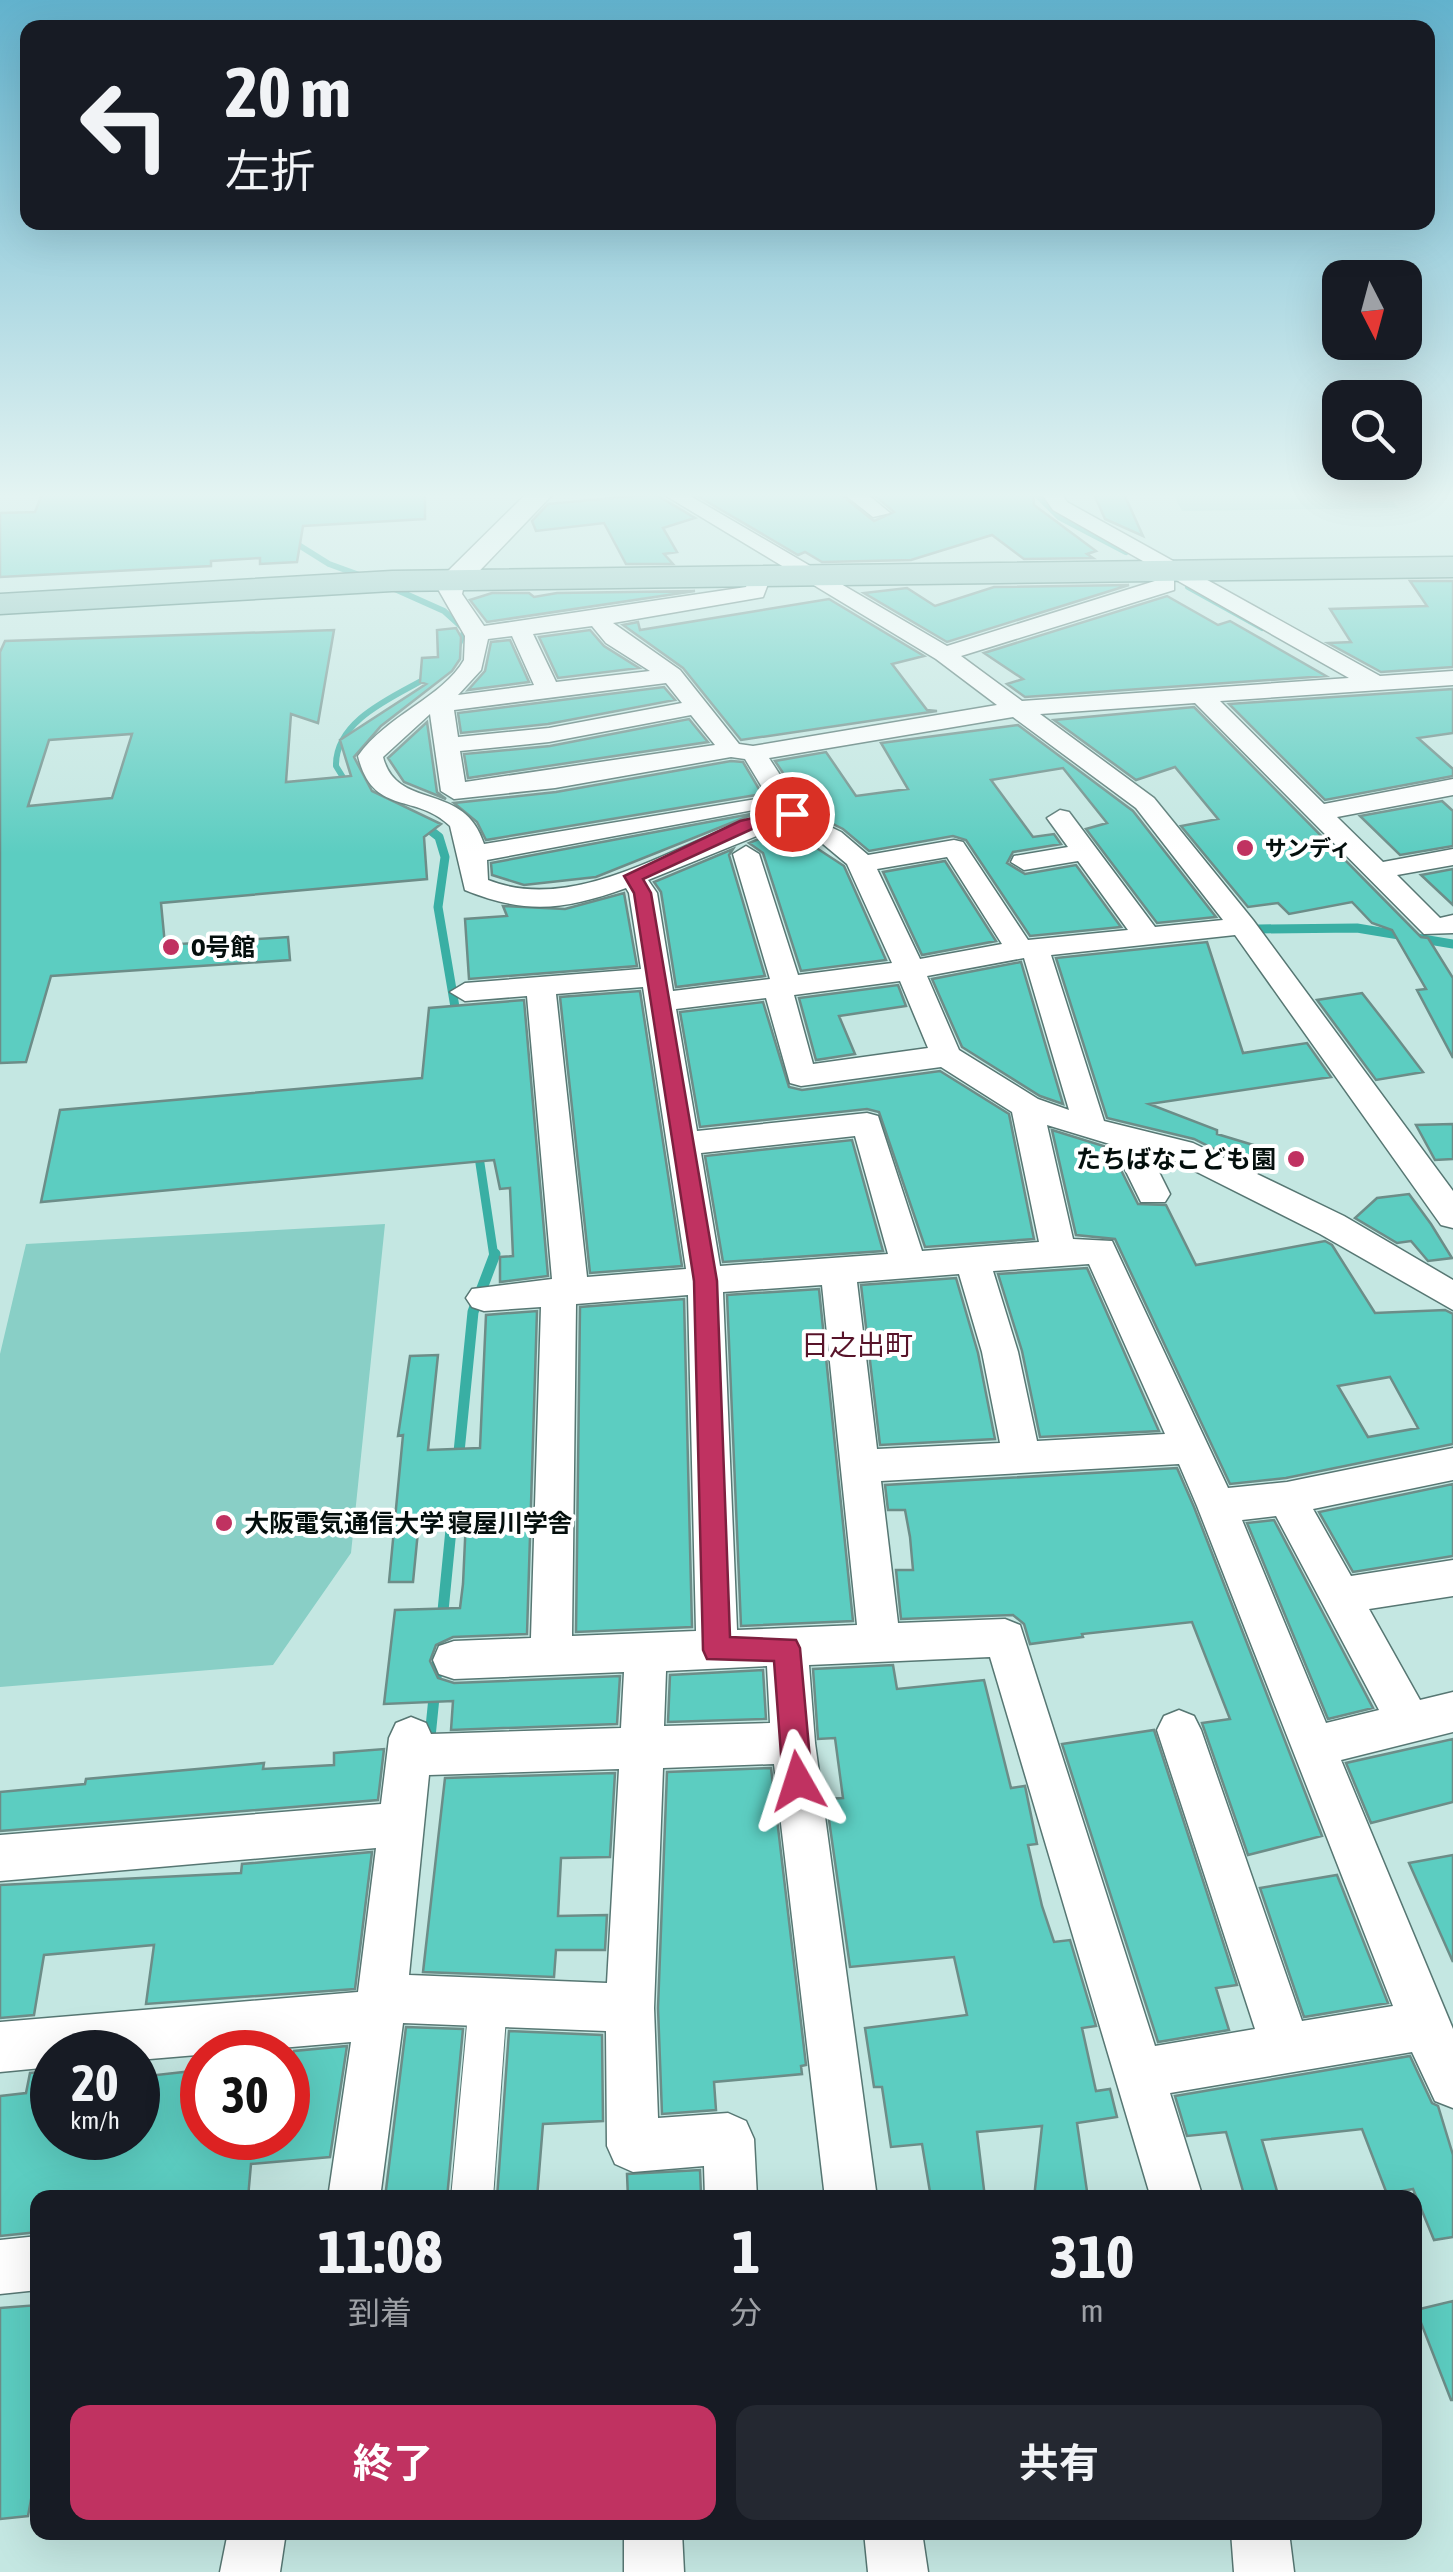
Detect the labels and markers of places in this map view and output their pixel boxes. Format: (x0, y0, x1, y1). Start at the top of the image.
pin (750, 772, 835, 857)
place label: サンディ (1265, 835, 1351, 861)
marker: サンディ (1234, 837, 1256, 859)
place label: O号館 (191, 933, 256, 961)
marker: O号館 (160, 936, 182, 958)
place label: たちばなこども園 (1076, 1145, 1276, 1173)
marker: たちばなこども園 (1285, 1148, 1307, 1170)
place label: 大阪電気通信大学 寝屋川学舎 (244, 1509, 572, 1537)
marker: 大阪電気通信大学 寝屋川学舎 (213, 1512, 235, 1534)

